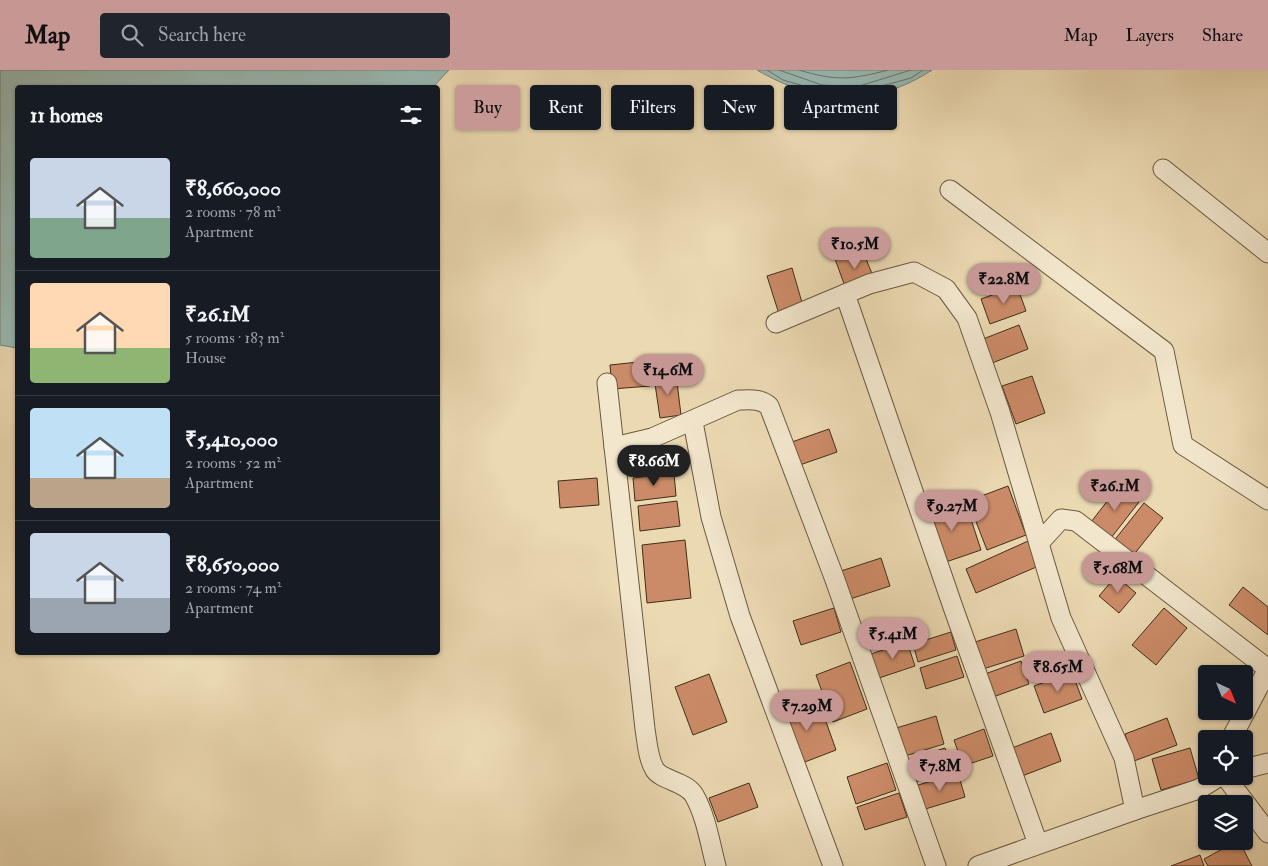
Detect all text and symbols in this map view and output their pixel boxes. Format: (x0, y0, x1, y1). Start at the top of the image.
search box (100, 13, 450, 58)
text: Map (25, 20, 70, 51)
icon: search (118, 21, 146, 49)
text: Search here (158, 23, 246, 47)
text: Map (1064, 24, 1098, 47)
text: Layers (1126, 24, 1174, 47)
text: Share (1202, 24, 1243, 47)
chip: Buy (455, 85, 520, 130)
chip: Rent (530, 85, 601, 130)
chip: Filters (611, 85, 694, 130)
chip: New (704, 85, 774, 130)
chip: Apartment (784, 85, 897, 130)
icon: filters (397, 101, 425, 129)
text: 11 homes (30, 102, 103, 129)
text: ₹8,660,000 (185, 175, 281, 202)
icon: home (70, 178, 130, 238)
text: 2 rooms · 78 m² (185, 202, 281, 222)
text: Apartment (185, 222, 253, 242)
pin: ₹10.5M (814, 228, 896, 270)
text: ₹10.5M (831, 234, 879, 254)
pin: ₹22.8M (963, 262, 1045, 305)
text: ₹22.8M (978, 269, 1030, 289)
text: ₹26.1M (185, 301, 250, 328)
icon: home (70, 303, 130, 363)
text: 5 rooms · 183 m² (185, 328, 284, 348)
text: House (185, 348, 226, 368)
pin: ₹14.6M (627, 354, 709, 396)
text: ₹14.6M (643, 360, 693, 380)
text: ₹5,410,000 (185, 426, 278, 453)
icon: home (70, 428, 130, 488)
pin: ₹8.66M (613, 444, 695, 487)
text: ₹8.66M (628, 451, 680, 471)
text: 2 rooms · 52 m² (185, 453, 281, 473)
pin: ₹26.1M (1074, 470, 1156, 512)
text: Apartment (185, 473, 253, 493)
text: ₹26.1M (1090, 476, 1140, 496)
pin: ₹9.27M (911, 490, 993, 532)
text: ₹9.27M (926, 496, 978, 516)
text: ₹8,650,000 (185, 551, 280, 578)
pin: ₹5.68M (1077, 552, 1159, 594)
icon: home (70, 553, 130, 613)
text: ₹5.68M (1093, 558, 1143, 578)
text: 2 rooms · 74 m² (185, 578, 281, 598)
text: Apartment (185, 598, 253, 618)
pin: ₹5.41M (852, 618, 934, 660)
text: ₹5.41M (868, 624, 918, 644)
pin: ₹8.65M (1017, 650, 1099, 693)
text: ₹8.65M (1033, 657, 1083, 677)
north arrow (1198, 665, 1252, 720)
map controls (1198, 665, 1253, 850)
pin: ₹7.29M (766, 690, 848, 732)
text: ₹7.29M (781, 696, 833, 716)
button: locate (1198, 730, 1253, 785)
pin: ₹7.8M (905, 750, 975, 792)
text: ₹7.8M (919, 756, 961, 776)
button: layers (1198, 795, 1253, 850)

